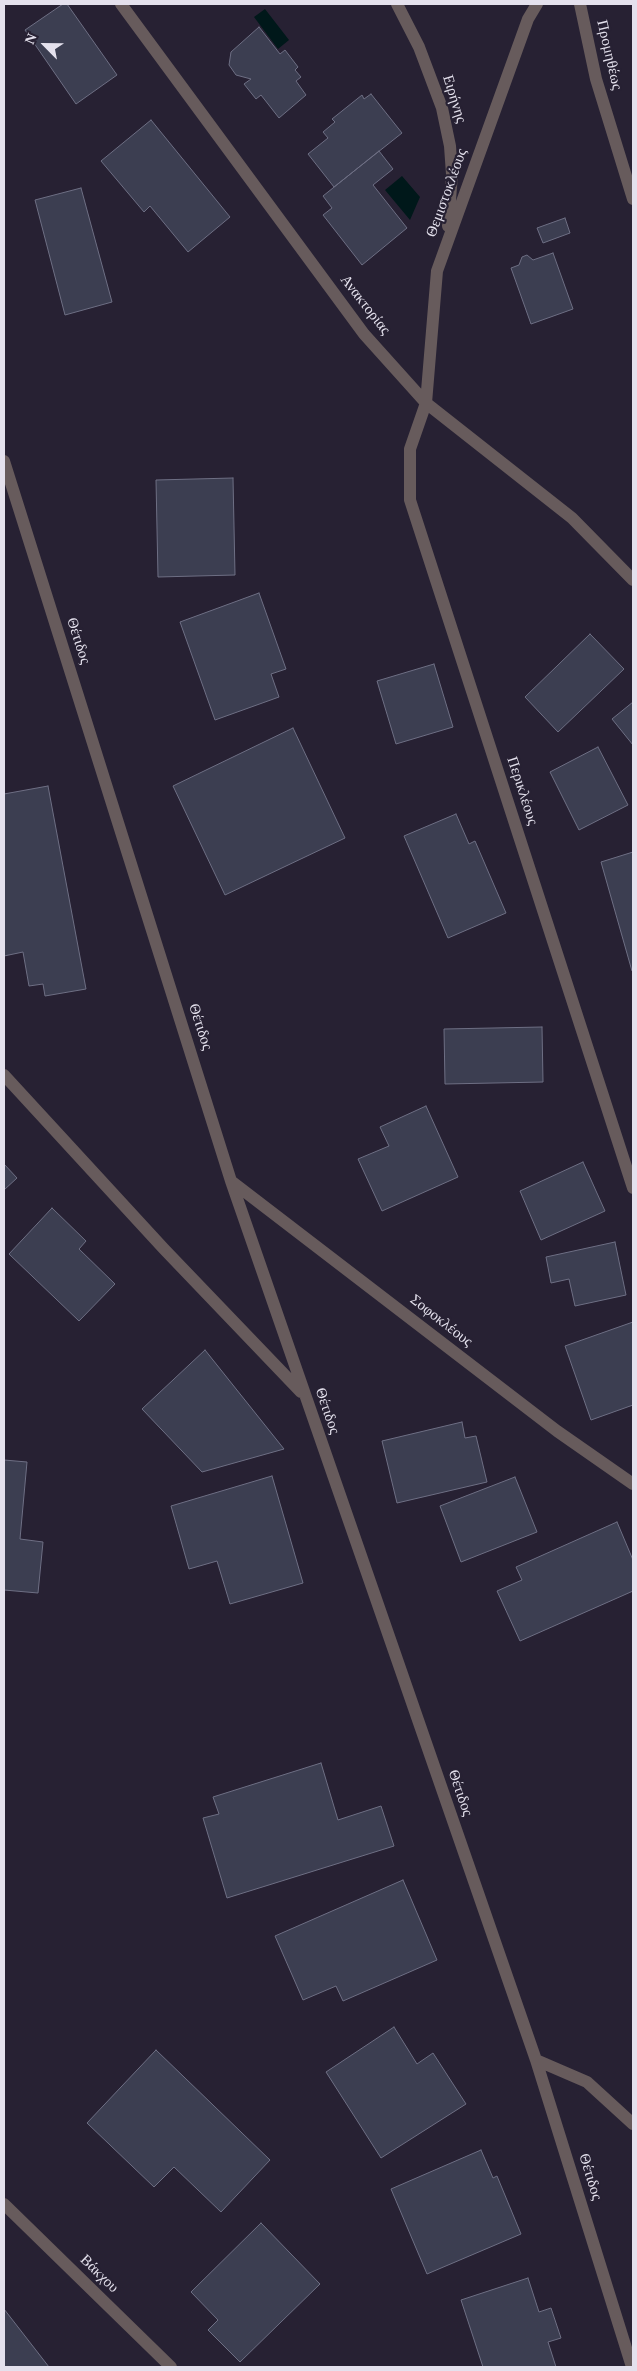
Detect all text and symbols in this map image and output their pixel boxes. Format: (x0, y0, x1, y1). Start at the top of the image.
street label: Προμηθέως (592, 18, 626, 92)
north arrow (20, 20, 70, 70)
text: N (22, 31, 40, 47)
street label: Ειρήνης (438, 73, 470, 125)
street label: Θεμιστοκλέους (423, 146, 471, 240)
street label: Ανακτορίας (336, 272, 394, 338)
street label: Θέτιδος (62, 616, 94, 666)
street label: Περικλέους (503, 755, 541, 827)
street label: Θέτιδος (184, 1002, 216, 1052)
street label: Σοφοκλέους (406, 1291, 476, 1351)
street label: Θέτιδος (311, 1386, 343, 1436)
street label: Θέτιδος (444, 1768, 476, 1818)
street label: Θέτιδος (574, 2152, 606, 2202)
street label: Βάκχου (76, 2251, 122, 2297)

